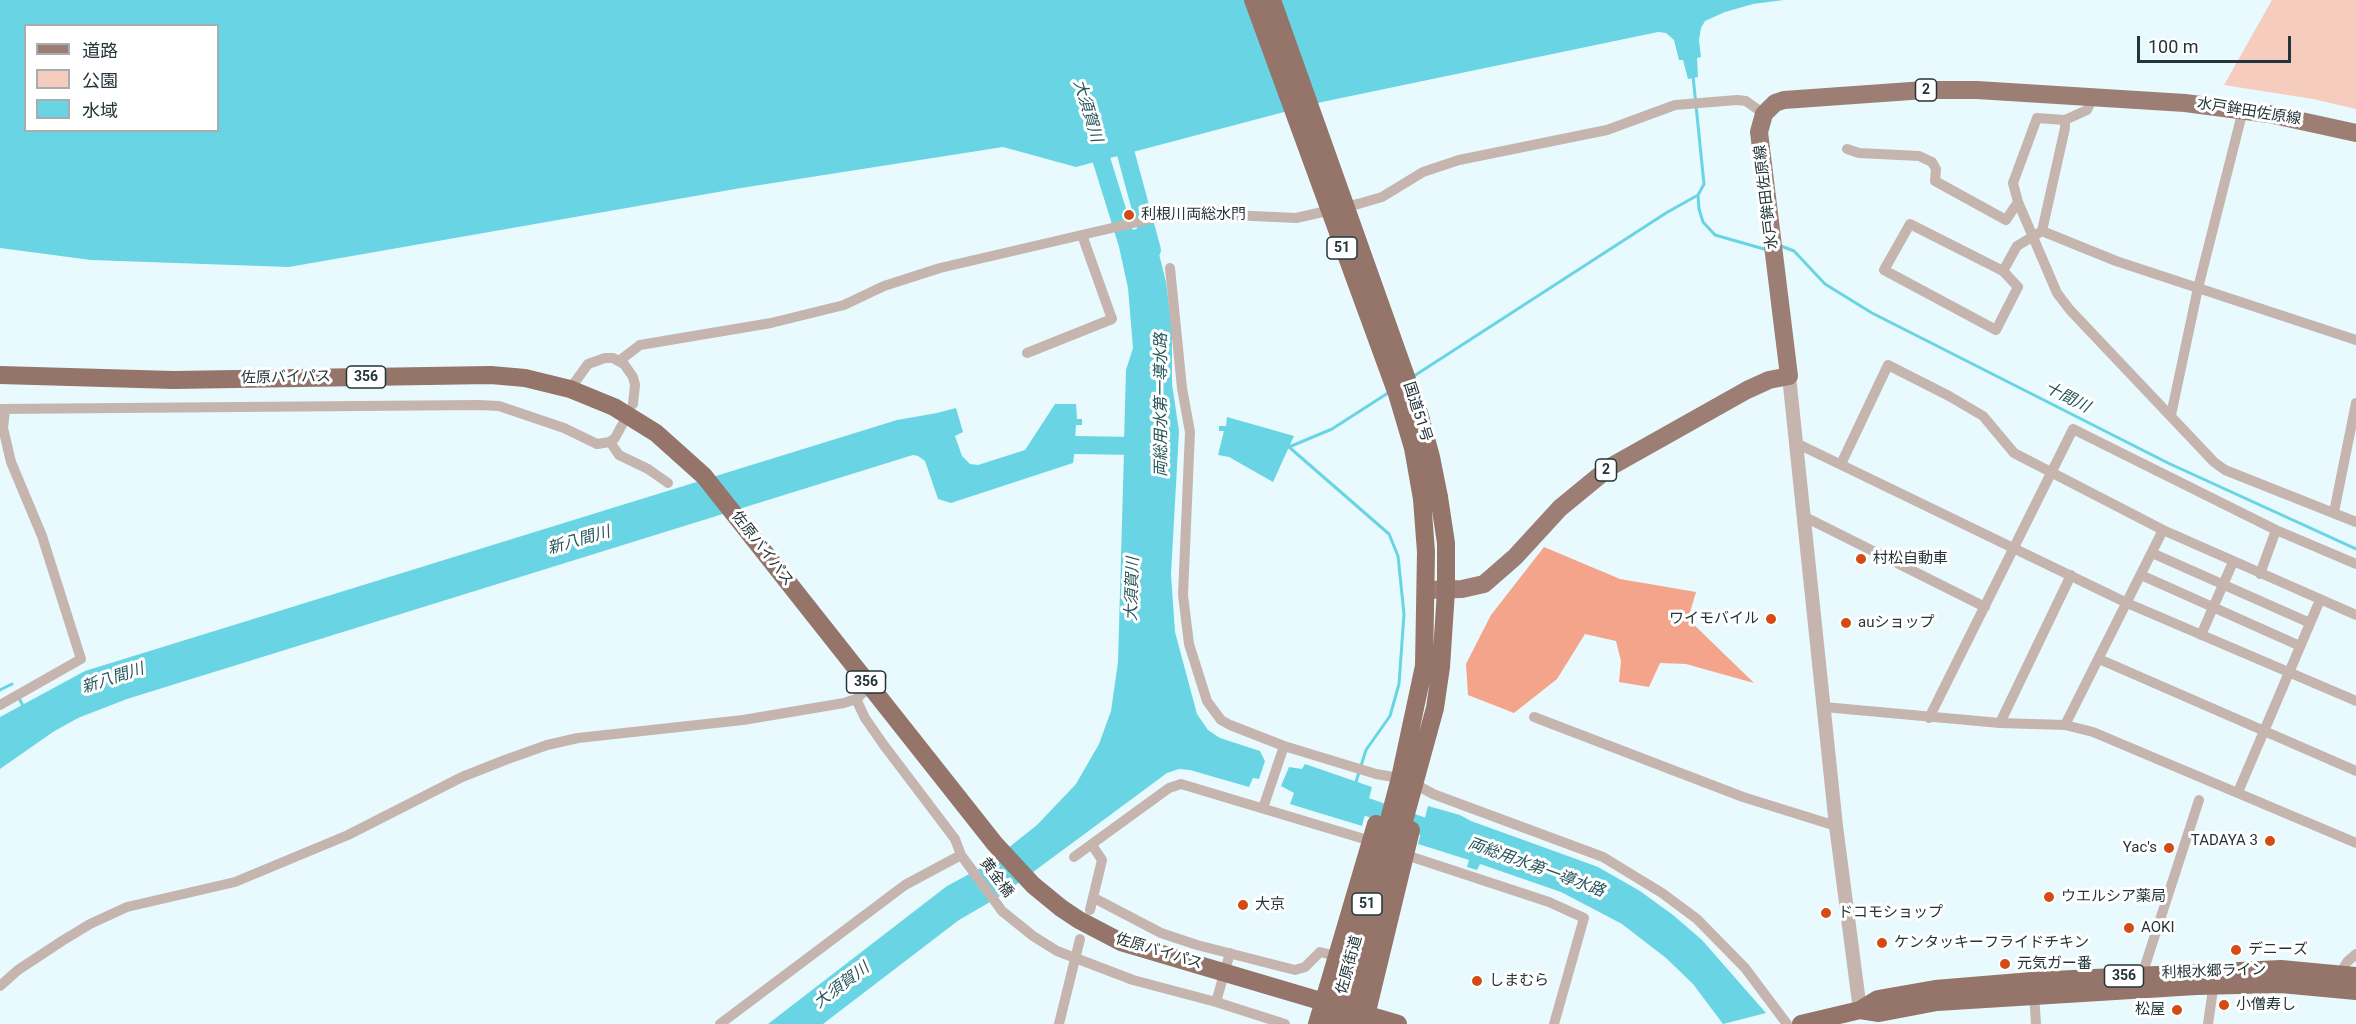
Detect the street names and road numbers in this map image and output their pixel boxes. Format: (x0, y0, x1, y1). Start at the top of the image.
road number: 2 (1916, 79, 1936, 101)
street label: 水戸鉾田佐原線 (2196, 95, 2302, 129)
street label: 水戸鉾田佐原線 (1752, 144, 1782, 250)
road number: 51 (1327, 237, 1357, 259)
road number: 356 (346, 366, 386, 388)
street label: 佐原バイパス (241, 368, 331, 388)
street label: 国道51号 (1399, 380, 1435, 444)
road number: 2 (1596, 459, 1616, 481)
street label: 佐原バイパス (727, 508, 797, 590)
road number: 356 (846, 671, 886, 693)
street label: 黄金橋 (975, 855, 1017, 901)
road number: 51 (1352, 893, 1382, 915)
street label: 佐原バイパス (1113, 930, 1205, 974)
street label: 佐原街道 (1334, 934, 1366, 996)
street label: 利根水郷ライン (2161, 961, 2267, 983)
road number: 356 (2104, 965, 2144, 987)

